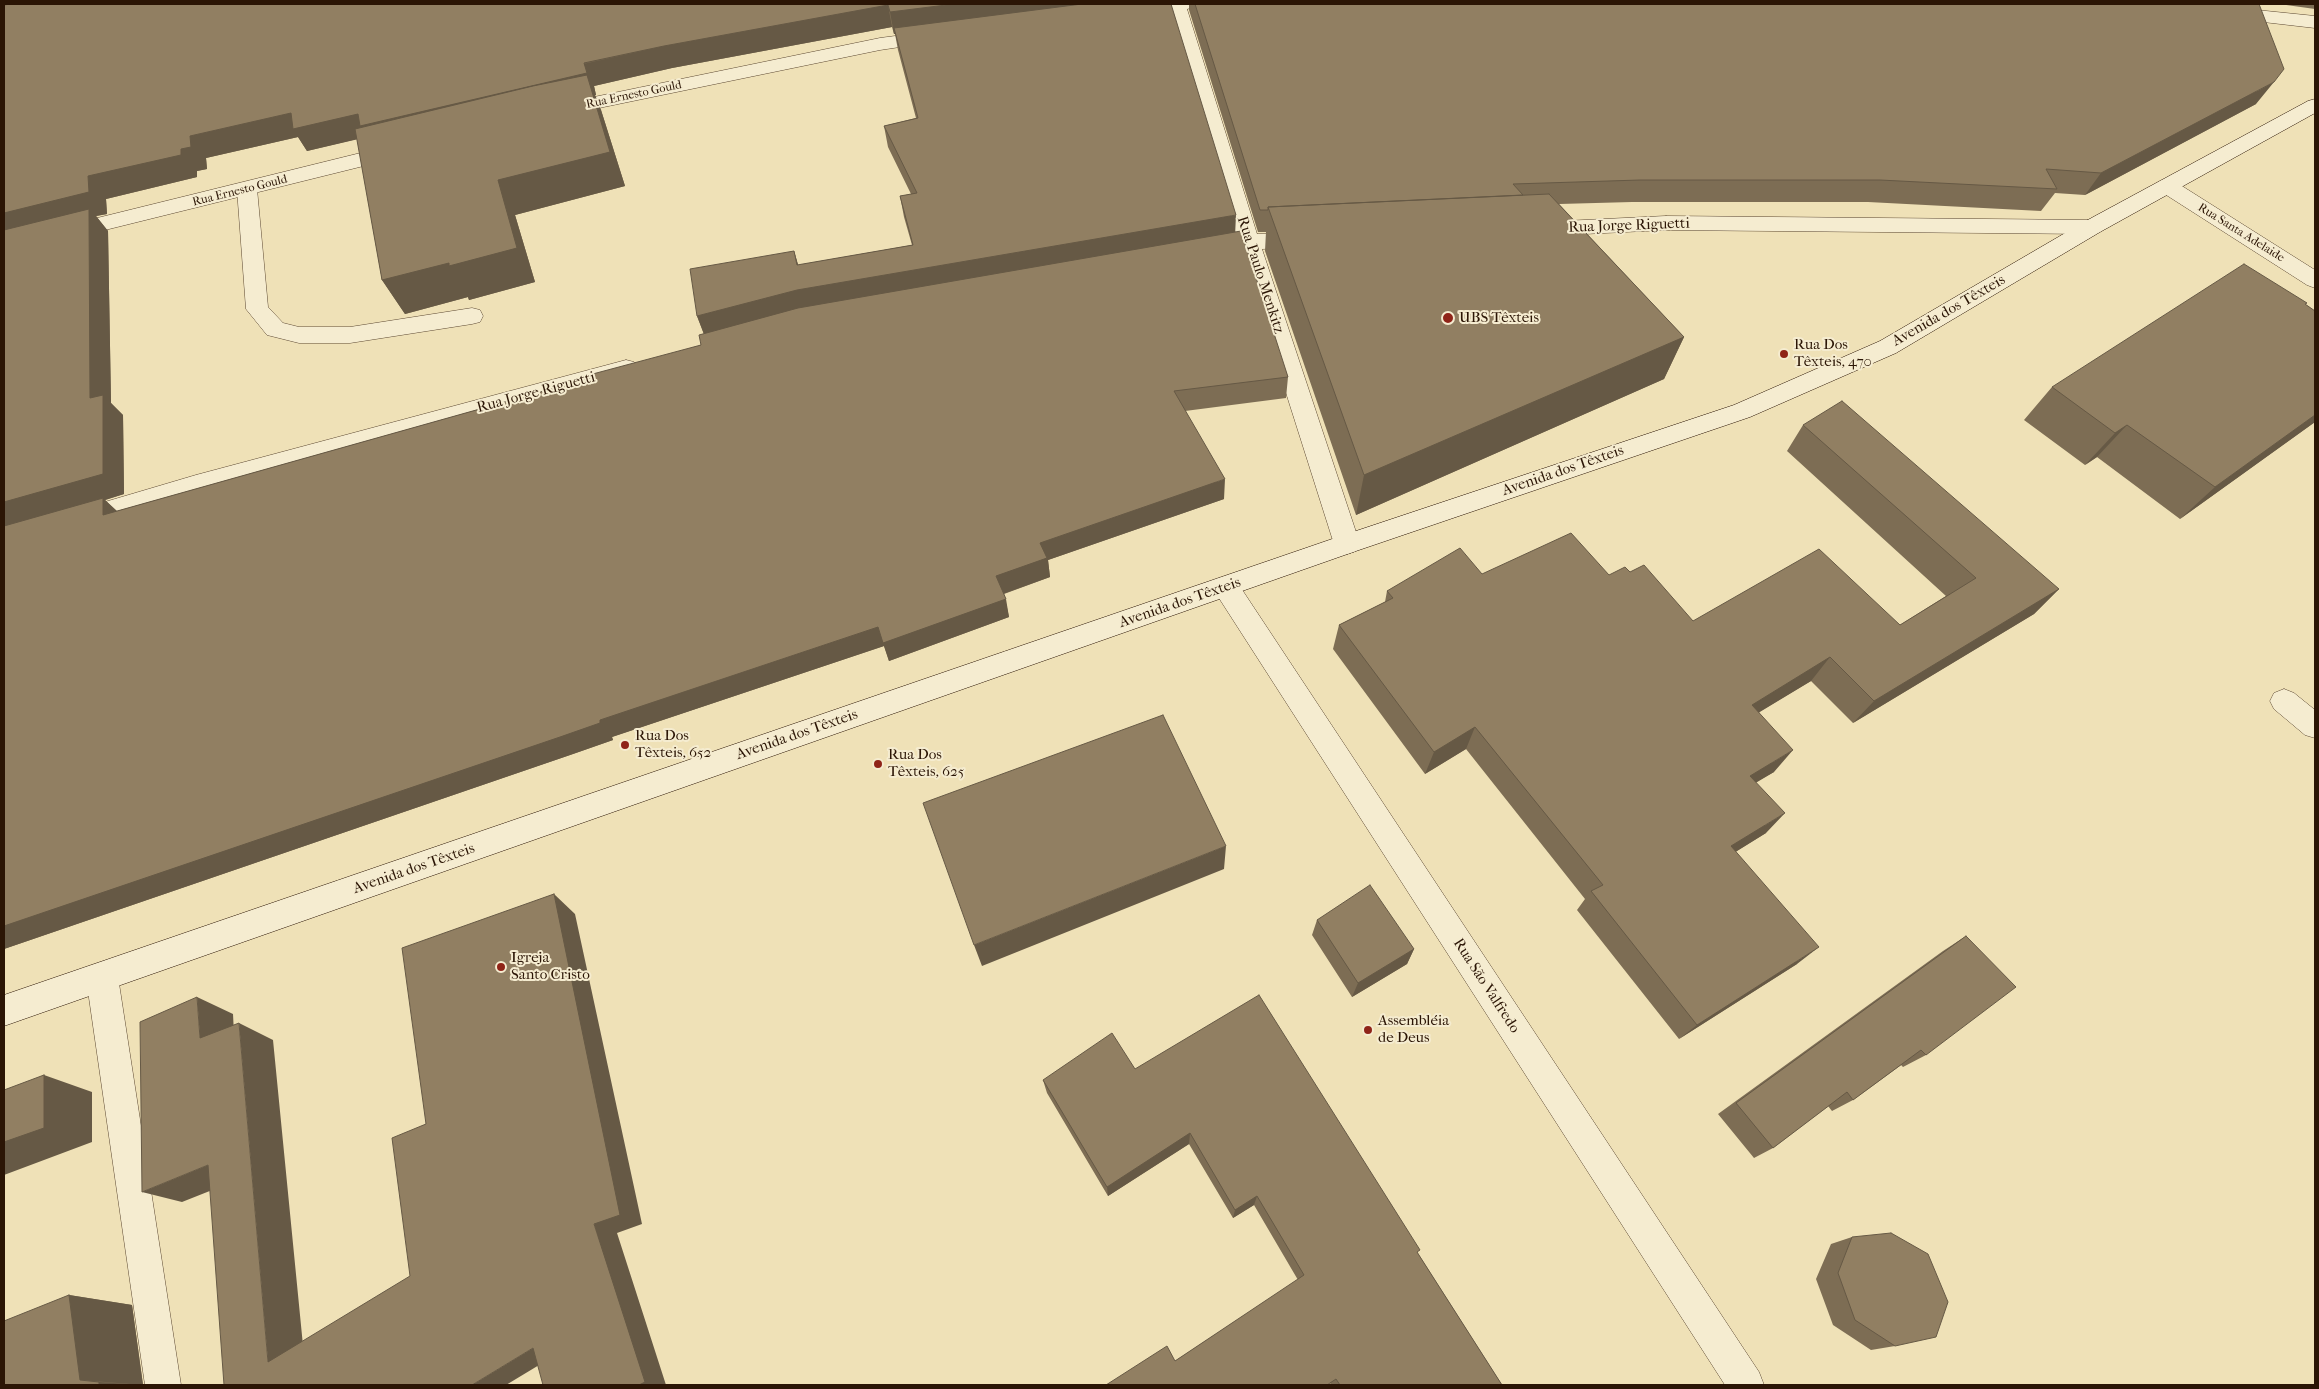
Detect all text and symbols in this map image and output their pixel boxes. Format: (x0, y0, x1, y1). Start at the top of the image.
street label: Rua Ernesto Gould (585, 78, 683, 112)
street label: Rua Ernesto Gould (191, 172, 289, 210)
street label: Rua Santa Adelaide (2195, 201, 2287, 265)
street label: Rua Paulo Menkitz (1233, 214, 1287, 336)
street label: Rua Jorge Riguetti (1568, 215, 1690, 237)
street label: Avenida dos Têxteis (1889, 271, 2009, 351)
place label: UBS Têxteis (1459, 309, 1539, 327)
marker: UBS Têxteis (1441, 311, 1455, 325)
place label: Rua Dos Têxteis, 470 (1794, 336, 1872, 371)
marker: Rua Dos Têxteis, 470 (1778, 348, 1790, 360)
street label: Rua Jorge Riguetti (475, 369, 597, 417)
street label: Avenida dos Têxteis (1500, 442, 1626, 500)
street label: Avenida dos Têxteis (1117, 574, 1243, 632)
street label: Avenida dos Têxteis (734, 706, 860, 764)
place label: Rua Dos Têxteis, 652 (635, 727, 711, 762)
marker: Rua Dos Têxteis, 652 (619, 739, 631, 751)
place label: Rua Dos Têxteis, 625 (888, 746, 964, 781)
marker: Rua Dos Têxteis, 625 (872, 758, 884, 770)
street label: Avenida dos Têxteis (351, 840, 477, 898)
street label: Rua São Valfredo (1449, 935, 1523, 1037)
place label: Igreja Santo Cristo (511, 949, 590, 984)
marker: Igreja Santo Cristo (495, 961, 507, 973)
place label: Assembléia de Deus (1378, 1012, 1449, 1047)
marker: Assembléia de Deus (1362, 1024, 1374, 1036)

